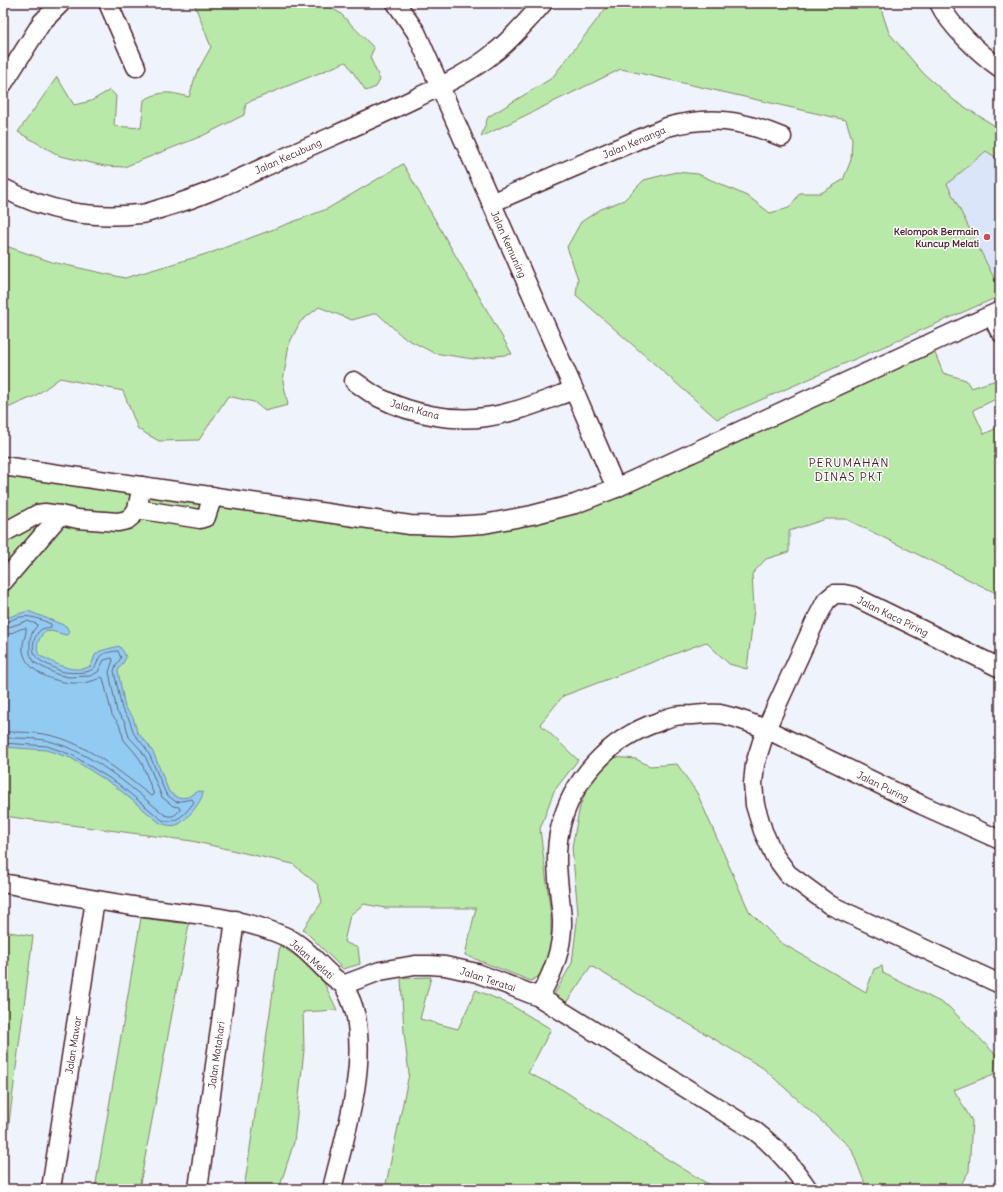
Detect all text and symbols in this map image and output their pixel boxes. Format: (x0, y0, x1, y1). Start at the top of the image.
street label: Jalan Kenanga (601, 123, 668, 161)
street label: Jalan Kecubung (253, 136, 324, 177)
street label: Jalan Kemuning (488, 209, 529, 280)
place label: Kelompok Bermain Kuncup Melati (894, 225, 979, 250)
marker: Kelompok Bermain Kuncup Melati (982, 232, 992, 242)
street label: Jalan Kana (389, 397, 441, 422)
district label: PERUMAHAN DINAS PKT (808, 455, 890, 484)
street label: Jalan Kaca Piring (855, 594, 931, 639)
street label: Jalan Puring (855, 768, 911, 805)
street label: Jalan Melati (287, 937, 336, 982)
street label: Jalan Teratai (458, 964, 517, 995)
street label: Jalan Mawar (63, 1015, 84, 1075)
street label: Jalan Matahari (205, 1021, 228, 1089)

